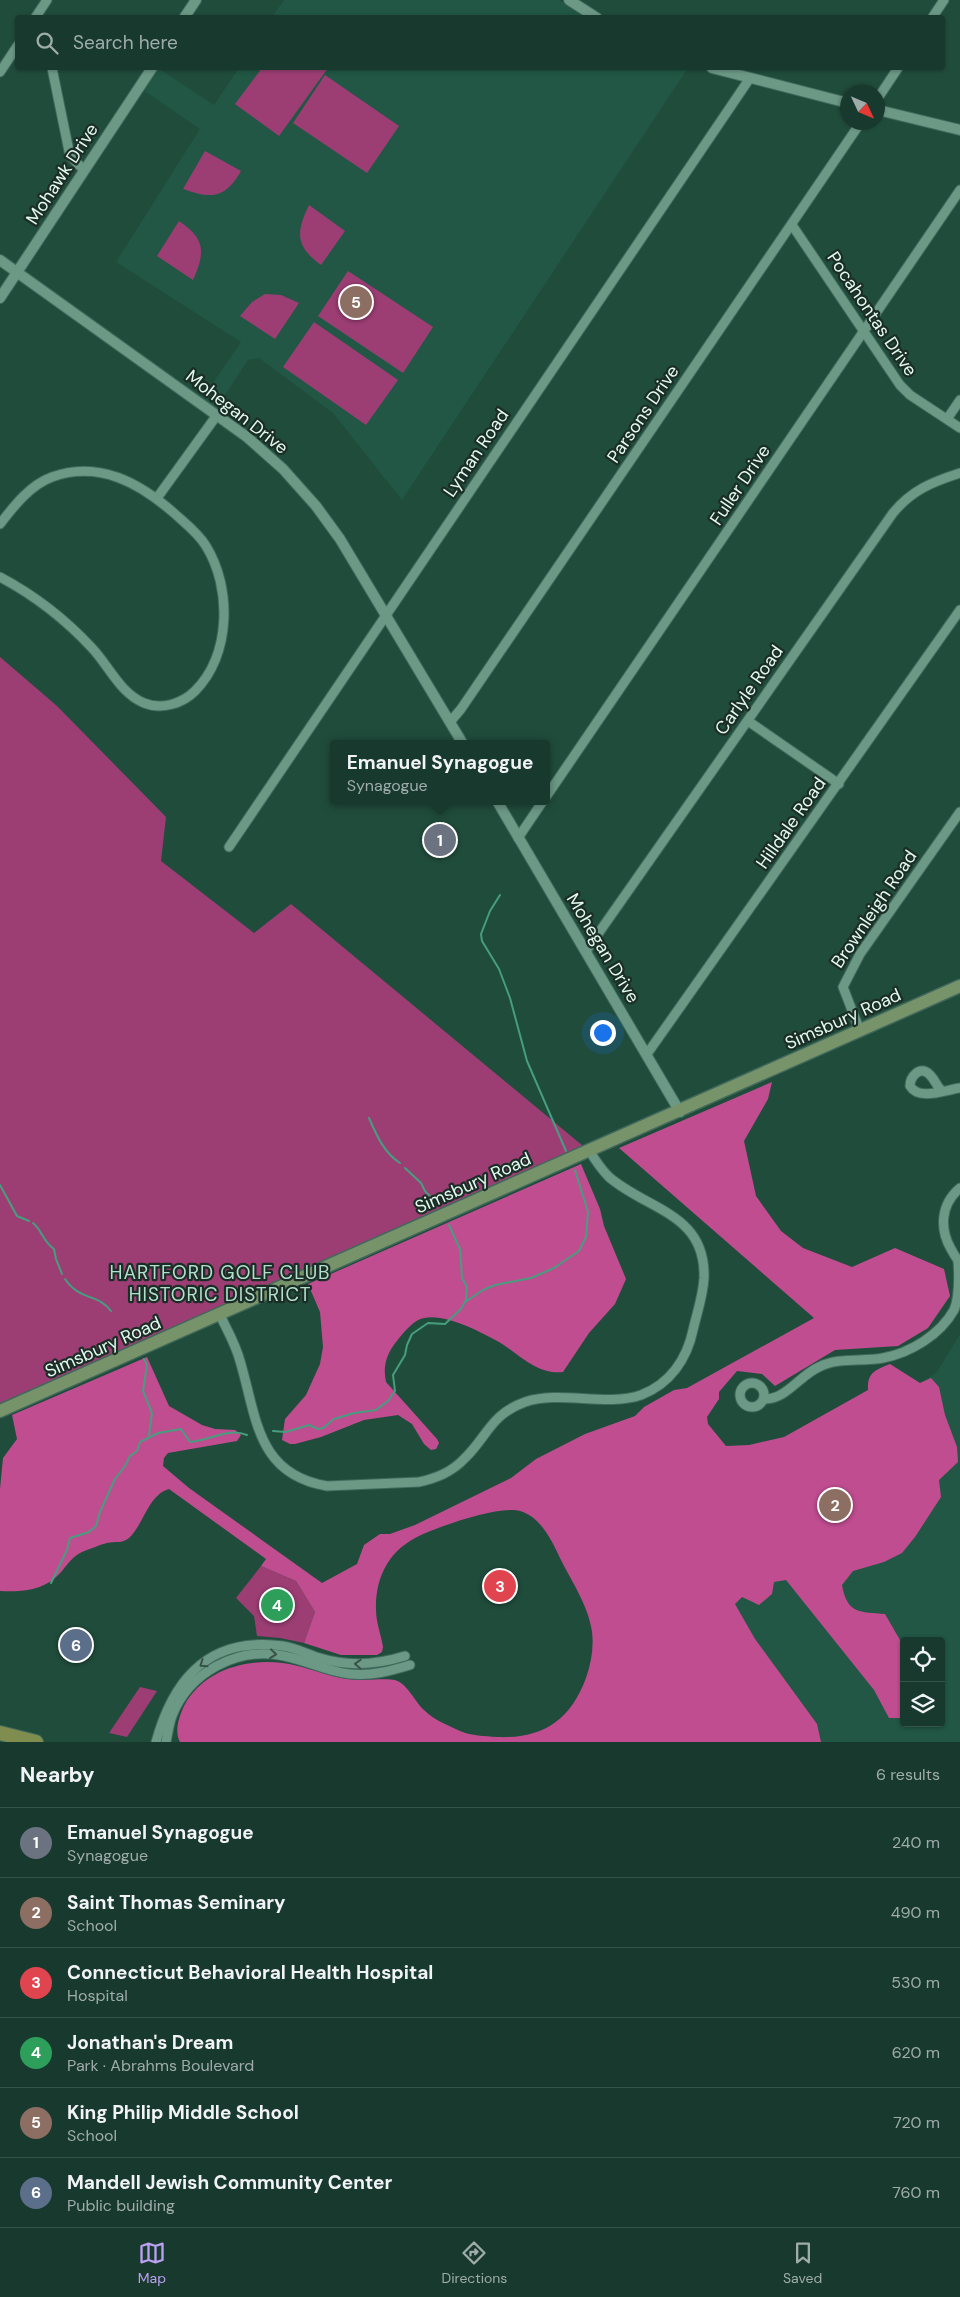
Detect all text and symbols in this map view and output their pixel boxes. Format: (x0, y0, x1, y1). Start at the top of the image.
search box (15, 15, 945, 70)
icon: search (33, 29, 61, 57)
text: Search here (73, 30, 178, 55)
north arrow (840, 85, 885, 130)
street label: Mohawk Drive (20, 119, 104, 229)
street label: Pocahontas Drive (821, 247, 923, 381)
pin: 5 (340, 283, 372, 321)
street label: Parsons Drive (601, 360, 685, 468)
street label: Mohegan Drive (181, 364, 293, 460)
street label: Lyman Road (438, 404, 514, 502)
street label: Fuller Drive (704, 440, 776, 530)
street label: Carlyle Road (709, 640, 789, 740)
popup (330, 740, 550, 805)
text: Emanuel Synagogue (347, 750, 533, 775)
street label: Hilldale Road (751, 772, 831, 874)
text: Synagogue (347, 775, 428, 796)
pin: 1 (424, 821, 456, 859)
street label: Brownleigh Road (826, 845, 922, 973)
street label: Mohegan Drive (561, 889, 645, 1007)
street label: Simsbury Road (781, 983, 905, 1055)
your location (590, 1020, 616, 1046)
street label: Simsbury Road (411, 1147, 535, 1219)
district label: HARTFORD GOLF CLUB HISTORIC DISTRICT (109, 1260, 331, 1307)
street label: Simsbury Road (41, 1311, 165, 1383)
pin: 2 (819, 1486, 851, 1524)
pin: 3 (484, 1567, 516, 1605)
pin: 4 (261, 1586, 293, 1624)
pin: 6 (60, 1626, 92, 1664)
map controls (900, 1637, 945, 1727)
button: locate (900, 1637, 945, 1682)
one-way arrow (269, 1648, 277, 1659)
one-way arrow (199, 1658, 208, 1667)
one-way arrow (353, 1659, 361, 1670)
button: layers (900, 1682, 945, 1727)
text: Nearby (20, 1761, 94, 1789)
text: 6 results (876, 1764, 940, 1785)
text: Emanuel Synagogue (67, 1820, 254, 1845)
text: 1 (33, 1832, 39, 1853)
text: 240 m (892, 1832, 940, 1853)
text: Synagogue (67, 1845, 148, 1866)
text: Saint Thomas Seminary (67, 1890, 286, 1915)
text: 2 (31, 1902, 41, 1923)
text: 490 m (891, 1902, 940, 1923)
text: School (67, 1915, 117, 1936)
text: Connecticut Behavioral Health Hospital (67, 1960, 433, 1985)
text: 3 (31, 1972, 41, 1993)
text: 530 m (891, 1972, 940, 1993)
text: Hospital (67, 1985, 128, 2006)
text: Jonathan's Dream (67, 2030, 233, 2055)
text: 4 (31, 2042, 41, 2063)
text: 620 m (892, 2042, 940, 2063)
text: Park · Abrahms Boulevard (67, 2055, 254, 2076)
text: King Philip Middle School (67, 2100, 299, 2125)
text: 5 (31, 2112, 41, 2133)
text: 720 m (893, 2112, 940, 2133)
text: School (67, 2125, 117, 2146)
text: Mandell Jewish Community Center (67, 2170, 392, 2195)
text: 6 (31, 2182, 41, 2203)
text: 760 m (892, 2182, 940, 2203)
text: Public building (67, 2195, 175, 2216)
tab: Map (138, 2239, 166, 2287)
tab: Directions (442, 2239, 507, 2287)
tab: Saved (783, 2239, 822, 2287)

